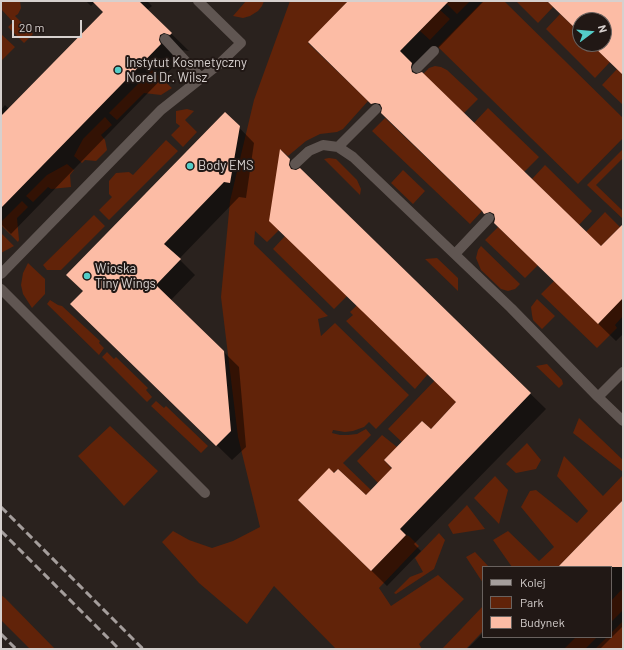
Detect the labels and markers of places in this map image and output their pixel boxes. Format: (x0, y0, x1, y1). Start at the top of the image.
place label: Instytut Kosmetyczny Norel Dr. Wilsz (126, 55, 247, 86)
marker: Instytut Kosmetyczny Norel Dr. Wilsz (113, 65, 123, 75)
place label: Body EMS (198, 158, 254, 174)
marker: Body EMS (185, 161, 195, 171)
place label: Wioska Tiny Wings (95, 261, 156, 292)
marker: Wioska Tiny Wings (82, 271, 92, 281)

